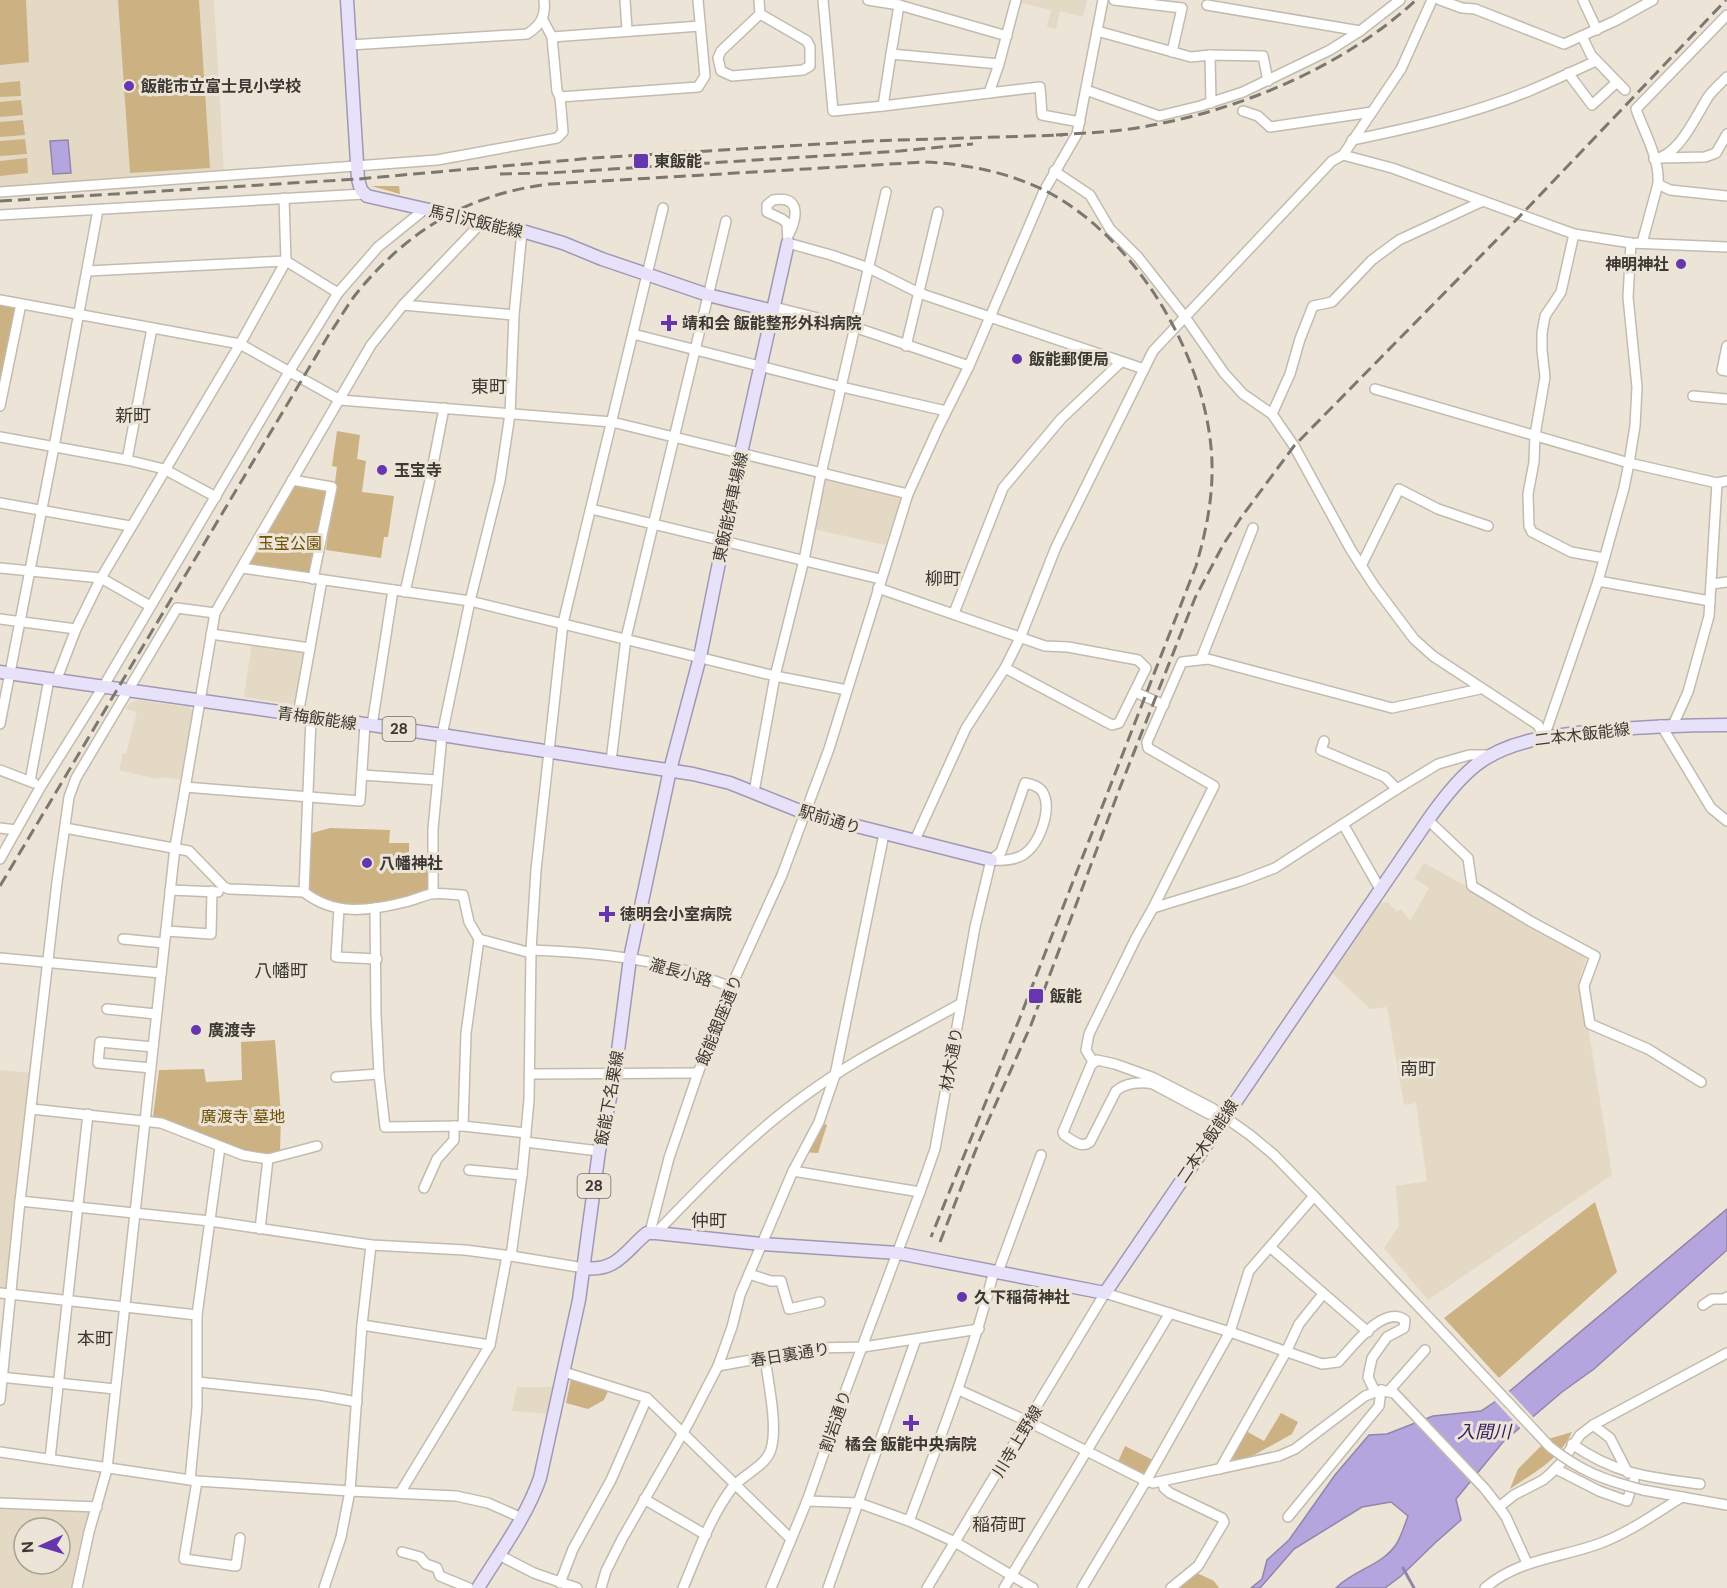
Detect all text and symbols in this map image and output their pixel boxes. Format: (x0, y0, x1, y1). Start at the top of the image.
place label: 飯能市立富士見小学校 (140, 76, 301, 97)
marker: 飯能市立富士見小学校 (122, 79, 136, 93)
place label: 東飯能 (654, 151, 702, 172)
marker: 東飯能 (632, 152, 650, 170)
street label: 馬引沢飯能線 (427, 200, 525, 243)
place label: 神明神社 (1605, 254, 1669, 275)
marker: 神明神社 (1674, 257, 1688, 271)
place label: 靖和会 飯能整形外科病院 (682, 313, 862, 334)
marker: 靖和会 飯能整形外科病院 (660, 314, 678, 332)
place label: 飯能郵便局 (1028, 349, 1109, 370)
marker: 飯能郵便局 (1010, 352, 1024, 366)
district label: 東町 (471, 375, 507, 399)
district label: 新町 (115, 404, 151, 428)
street label: 東飯能停車場線 (709, 450, 752, 564)
place label: 玉宝寺 (394, 460, 442, 481)
marker: 玉宝寺 (375, 463, 389, 477)
park label: 玉宝公園 (258, 533, 322, 554)
district label: 柳町 (925, 567, 961, 591)
street label: 青梅飯能線 (276, 703, 358, 734)
road number: 28 (382, 717, 416, 741)
street label: 二本木飯能線 (1533, 718, 1631, 751)
street label: 駅前通り (796, 800, 864, 839)
place label: 八幡神社 (379, 853, 443, 874)
marker: 八幡神社 (360, 856, 374, 870)
place label: 徳明会小室病院 (620, 904, 732, 925)
marker: 徳明会小室病院 (598, 905, 616, 923)
street label: 瀧長小路 (647, 954, 715, 991)
district label: 八幡町 (254, 959, 308, 983)
street label: 飯能銀座通り (692, 972, 747, 1069)
place label: 飯能 (1049, 986, 1082, 1007)
marker: 飯能 (1027, 987, 1045, 1005)
place label: 廣渡寺 (208, 1020, 256, 1041)
marker: 廣渡寺 (189, 1023, 203, 1037)
street label: 材木通り (936, 1026, 967, 1092)
street label: 飯能下名栗線 (591, 1049, 628, 1147)
district label: 南町 (1400, 1057, 1436, 1081)
street label: 二本木飯能線 (1172, 1096, 1243, 1187)
park label: 廣渡寺 墓地 (201, 1106, 285, 1127)
road number: 28 (578, 1174, 610, 1198)
district label: 仲町 (691, 1209, 727, 1233)
place label: 久下稲荷神社 (974, 1287, 1070, 1308)
marker: 久下稲荷神社 (955, 1290, 969, 1304)
district label: 本町 (77, 1327, 113, 1351)
street label: 春日裏通り (749, 1338, 831, 1371)
street label: 割岩通り (815, 1387, 856, 1455)
street label: 川寺上野線 (988, 1402, 1047, 1481)
marker: 橘会 飯能中央病院 (902, 1414, 920, 1432)
water label: 入間川 (1457, 1420, 1513, 1444)
place label: 橘会 飯能中央病院 (845, 1434, 977, 1455)
district label: 稲荷町 (972, 1513, 1026, 1537)
north arrow (12, 1516, 72, 1576)
text: N (17, 1540, 38, 1554)

